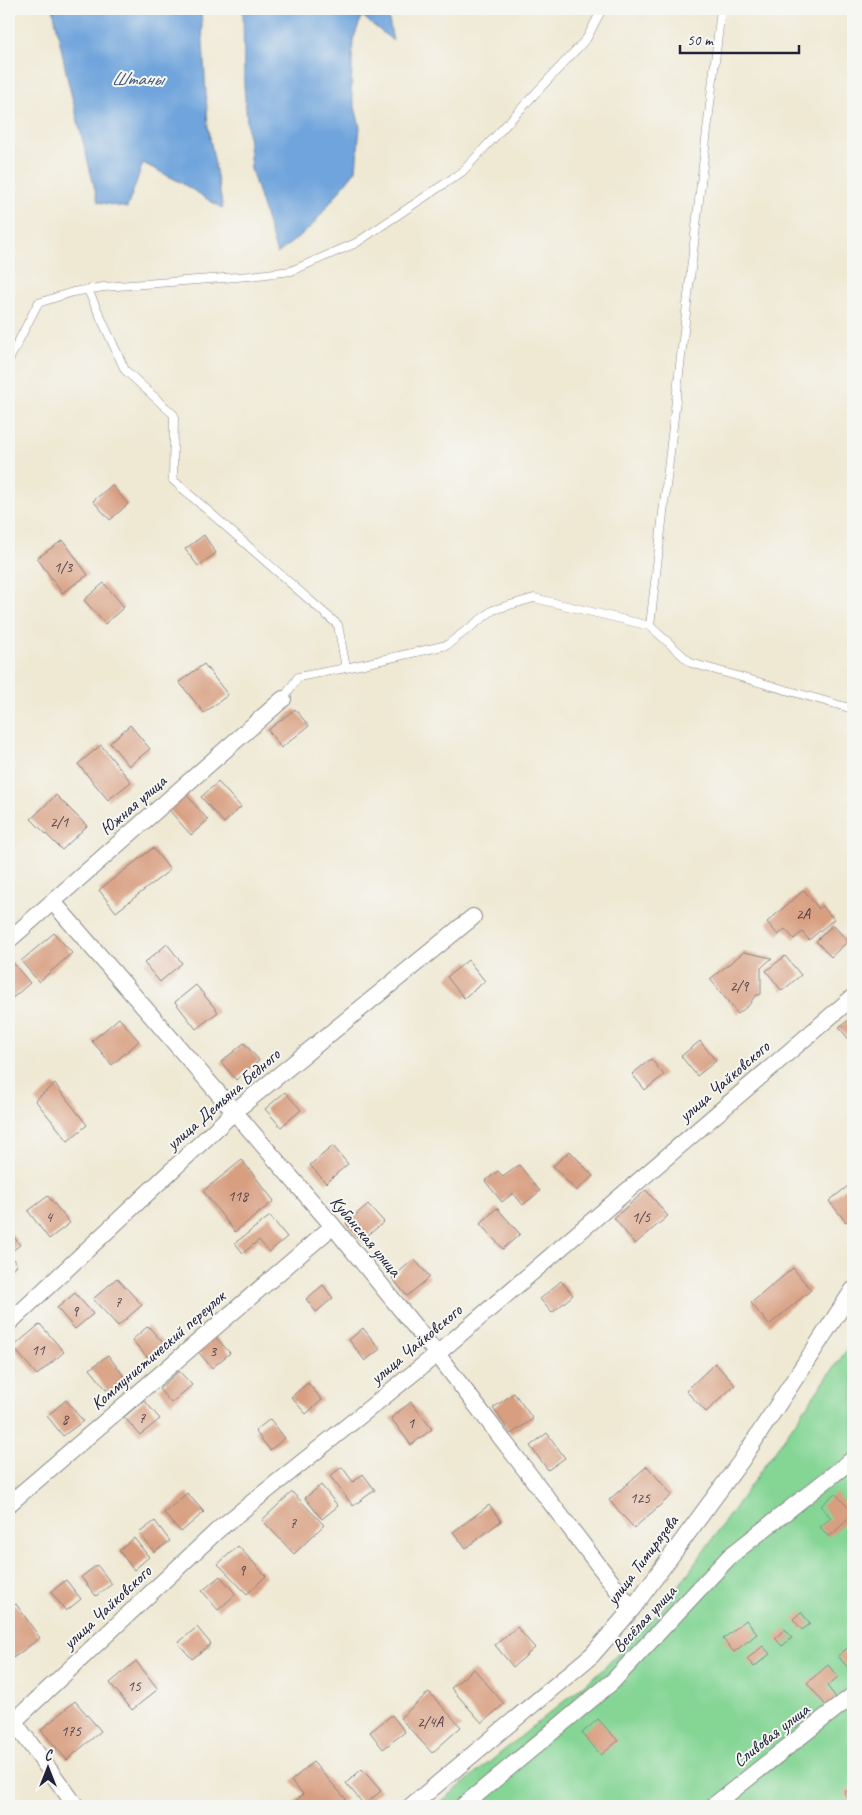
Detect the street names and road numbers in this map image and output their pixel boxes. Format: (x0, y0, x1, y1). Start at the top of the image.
street label: Южная улица (95, 769, 172, 840)
street label: улица Чайковского (673, 1035, 775, 1127)
street label: улица Демьяна Бедного (161, 1042, 286, 1155)
street label: Кубанская улица (326, 1191, 407, 1282)
street label: Коммунистический переулок (86, 1284, 232, 1414)
street label: улица Чайковского (365, 1298, 468, 1389)
street label: улица Тимирязева (601, 1509, 685, 1611)
street label: улица Чайковского (57, 1559, 157, 1654)
street label: Весёлая улица (607, 1579, 682, 1657)
street label: Сливовая улица (729, 1698, 814, 1772)

